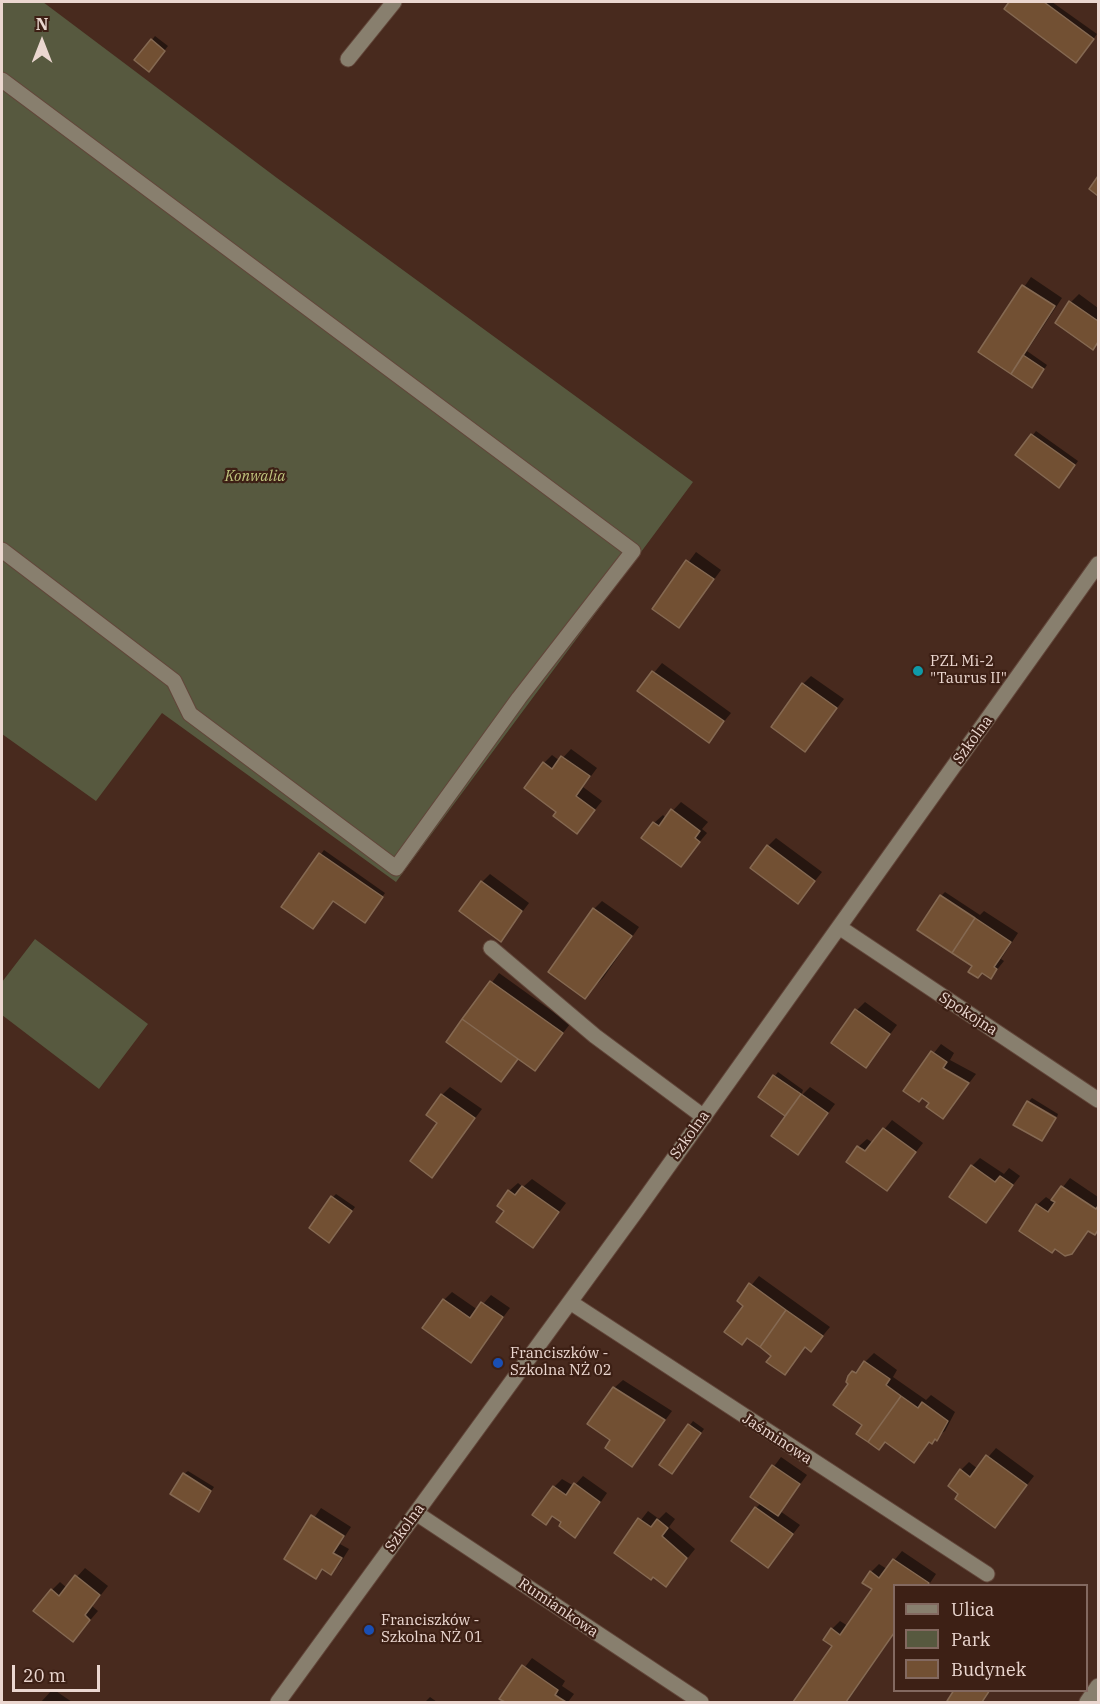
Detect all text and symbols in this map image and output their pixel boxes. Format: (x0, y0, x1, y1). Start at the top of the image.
north arrow (12, 12, 72, 72)
text: N (36, 14, 48, 34)
park label: Konwalia (225, 468, 285, 486)
place label: PZL Mi-2 "Taurus II" (930, 653, 1007, 688)
marker: PZL Mi-2 "Taurus II" (911, 664, 925, 678)
street label: Szkolna (949, 712, 997, 768)
street label: Spokojna (935, 989, 1001, 1039)
street label: Szkolna (666, 1107, 714, 1163)
place label: Franciszków - Szkolna NŻ 02 (510, 1345, 612, 1380)
marker: Franciszków - Szkolna NŻ 02 (491, 1356, 505, 1370)
street label: Jaśminowa (739, 1410, 815, 1468)
street label: Szkolna (381, 1500, 429, 1556)
street label: Rumiankowa (515, 1575, 601, 1641)
legend (893, 1584, 1088, 1692)
text: Ulica (951, 1598, 994, 1621)
place label: Franciszków - Szkolna NŻ 01 (381, 1612, 483, 1647)
marker: Franciszków - Szkolna NŻ 01 (362, 1623, 376, 1637)
text: Park (951, 1628, 990, 1651)
scale bar (15, 1653, 104, 1691)
text: Budynek (951, 1658, 1026, 1681)
text: 20 m (23, 1664, 66, 1687)

